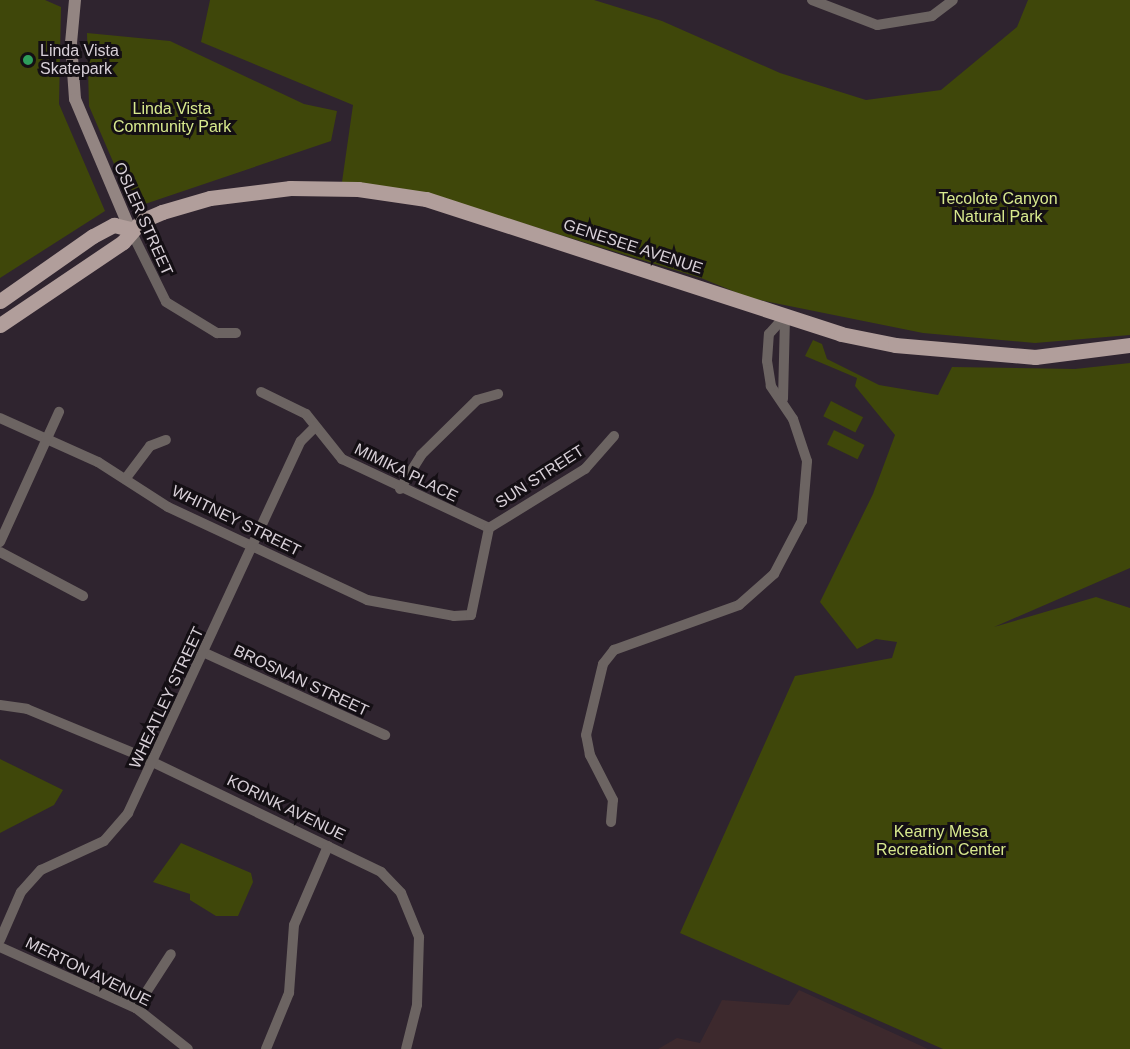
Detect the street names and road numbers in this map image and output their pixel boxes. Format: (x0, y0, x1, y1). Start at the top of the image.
street label: OSLER STREET (109, 159, 177, 279)
street label: GENESEE AVENUE (560, 215, 706, 279)
street label: MIMIKA PLACE (351, 439, 461, 507)
street label: SUN STREET (492, 441, 588, 513)
street label: WHITNEY STREET (168, 481, 304, 561)
street label: WHEATLEY STREET (126, 624, 208, 772)
street label: BROSNAN STREET (230, 641, 372, 721)
street label: KORINK AVENUE (223, 771, 349, 845)
street label: MERTON AVENUE (22, 933, 154, 1011)

